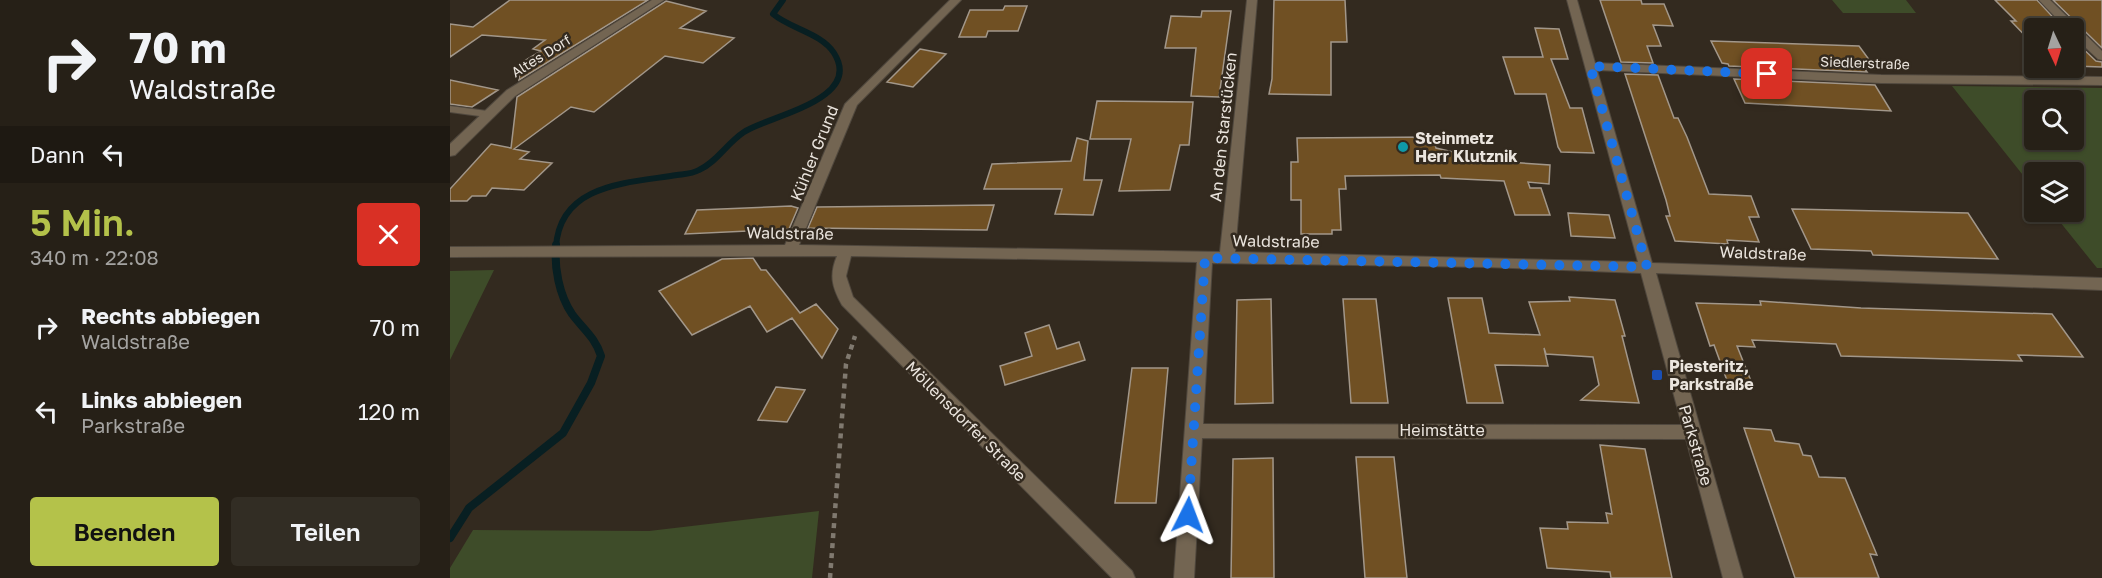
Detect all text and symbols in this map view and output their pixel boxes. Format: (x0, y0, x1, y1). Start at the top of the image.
north arrow (2024, 18, 2084, 78)
map controls (2024, 18, 2084, 222)
text: 70 m (129, 22, 226, 72)
icon: right (30, 24, 108, 102)
street label: Altes Dorf (508, 31, 574, 81)
pin (1741, 48, 1792, 99)
street label: An den Starstücken (1205, 51, 1241, 203)
street label: Siedlerstraße (1820, 52, 1910, 73)
icon: arrive (1750, 57, 1783, 90)
text: Waldstraße (129, 73, 276, 105)
button: search (2024, 90, 2084, 150)
street label: Kühler Grund (786, 102, 842, 204)
place label: Steinmetz Herr Klutznik (1415, 128, 1518, 166)
icon: left (97, 138, 130, 171)
marker: Steinmetz Herr Klutznik (1396, 140, 1410, 154)
text: Dann (30, 141, 85, 168)
button: layers (2024, 162, 2084, 222)
text: 5 Min. (30, 201, 135, 244)
button: close (357, 203, 420, 266)
street label: Waldstraße (746, 222, 834, 244)
street label: Waldstraße (1232, 230, 1320, 252)
street label: Waldstraße (1719, 241, 1807, 265)
text: 340 m · 22:08 (30, 245, 159, 269)
text: Rechts abbiegen (81, 302, 260, 329)
icon: right (30, 311, 63, 344)
text: 70 m (370, 314, 420, 341)
text: Waldstraße (81, 329, 190, 353)
place label: Piesteritz, Parkstraße (1669, 356, 1754, 394)
street label: Möllensdorfer Straße (902, 357, 1030, 485)
marker: Piesteritz, Parkstraße (1650, 368, 1664, 382)
text: Links abbiegen (81, 386, 242, 413)
icon: left (30, 395, 63, 428)
text: 120 m (358, 398, 420, 425)
street label: Parkstraße (1675, 402, 1717, 488)
text: Parkstraße (81, 413, 185, 437)
street label: Heimstätte (1399, 420, 1485, 440)
position arrow (1156, 483, 1220, 547)
button: Beenden (30, 497, 219, 566)
button: Teilen (231, 497, 420, 566)

